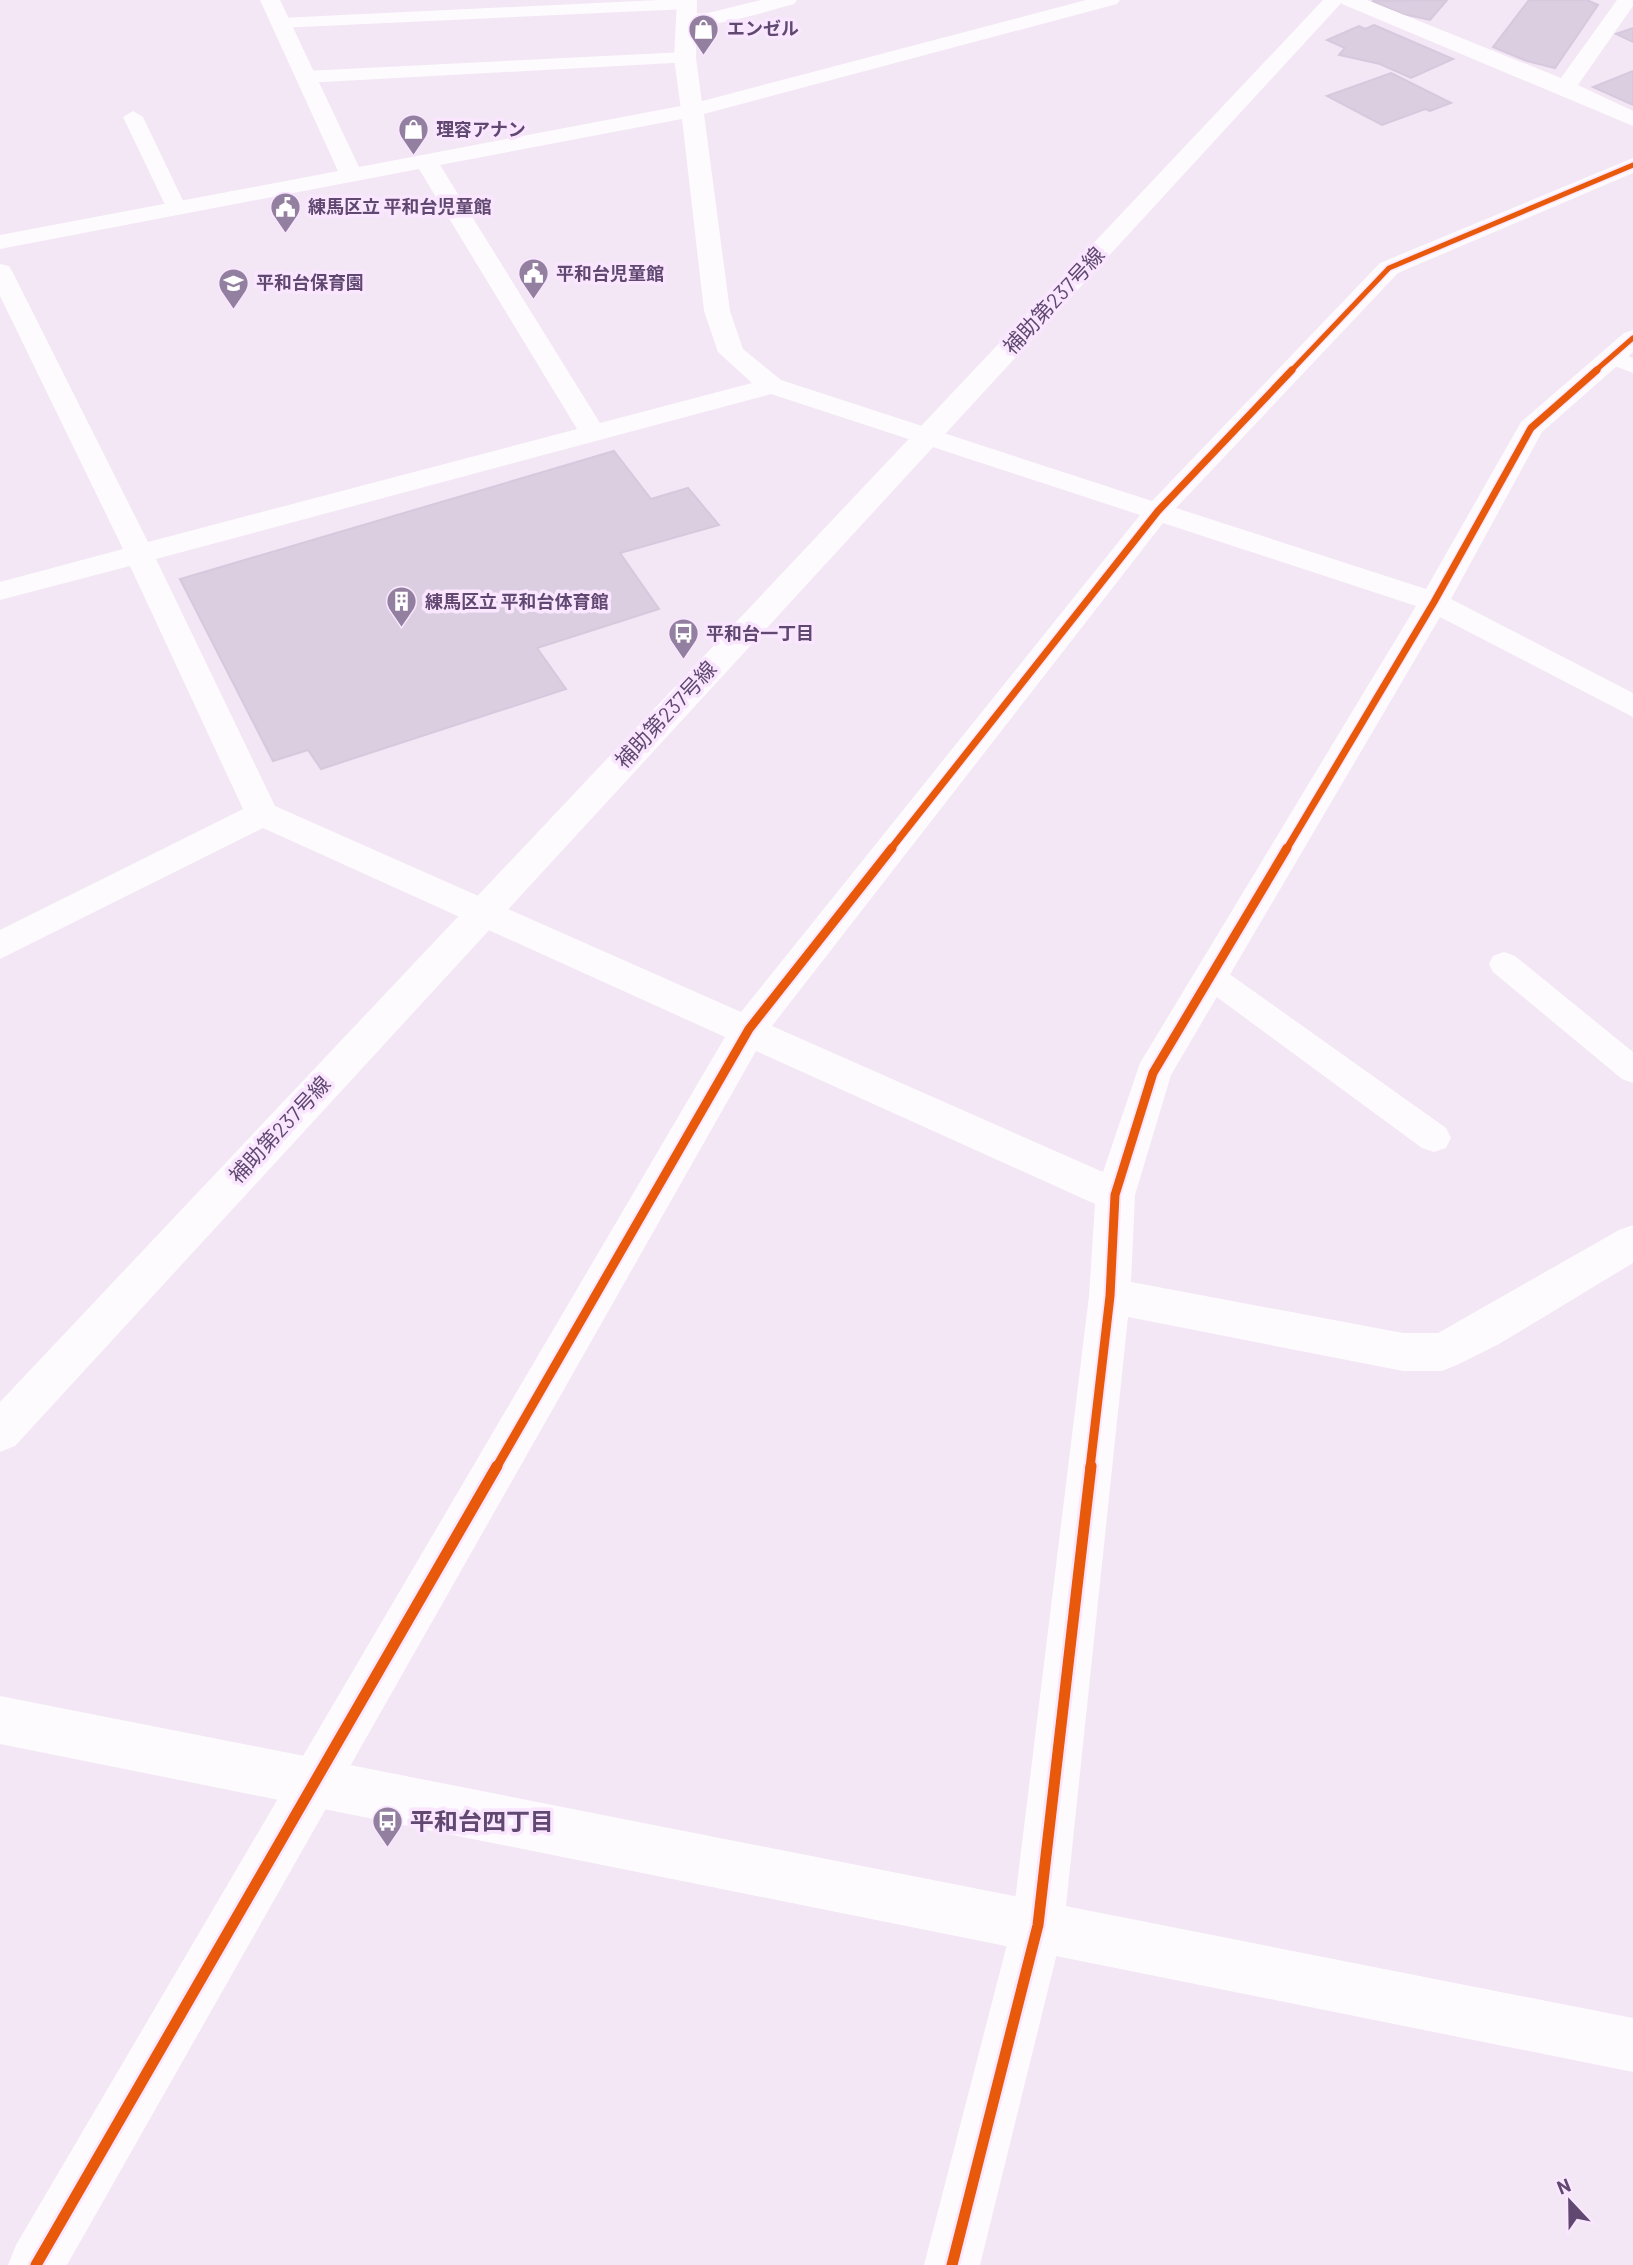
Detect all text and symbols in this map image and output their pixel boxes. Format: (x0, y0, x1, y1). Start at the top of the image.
shop icon: エンゼル (687, 12, 721, 56)
place label: エンゼル (727, 17, 799, 39)
shop icon: 理容アナン (396, 113, 430, 157)
place label: 理容アナン (436, 118, 526, 140)
public building icon: 練馬区立 平和台児童館 (268, 190, 302, 234)
place label: 練馬区立 平和台児童館 (308, 195, 492, 217)
street label: 補助第237号線 (997, 241, 1109, 359)
public building icon: 平和台児童館 (516, 257, 550, 301)
place label: 平和台児童館 (556, 262, 664, 284)
school or university icon: 平和台保育園 (216, 266, 250, 310)
place label: 平和台保育園 (256, 271, 364, 293)
building icon: 練馬区立 平和台体育館 (385, 585, 419, 629)
place label: 練馬区立 平和台体育館 (425, 590, 609, 612)
bus stop icon: 平和台一丁目 (666, 617, 700, 661)
place label: 平和台一丁目 (706, 622, 814, 644)
street label: 補助第237号線 (609, 655, 721, 773)
street label: 補助第237号線 (223, 1070, 335, 1188)
bus stop icon: 平和台四丁目 (370, 1805, 404, 1849)
place label: 平和台四丁目 (410, 1806, 554, 1835)
north arrow (1535, 2167, 1605, 2237)
text: N (1553, 2173, 1574, 2199)

